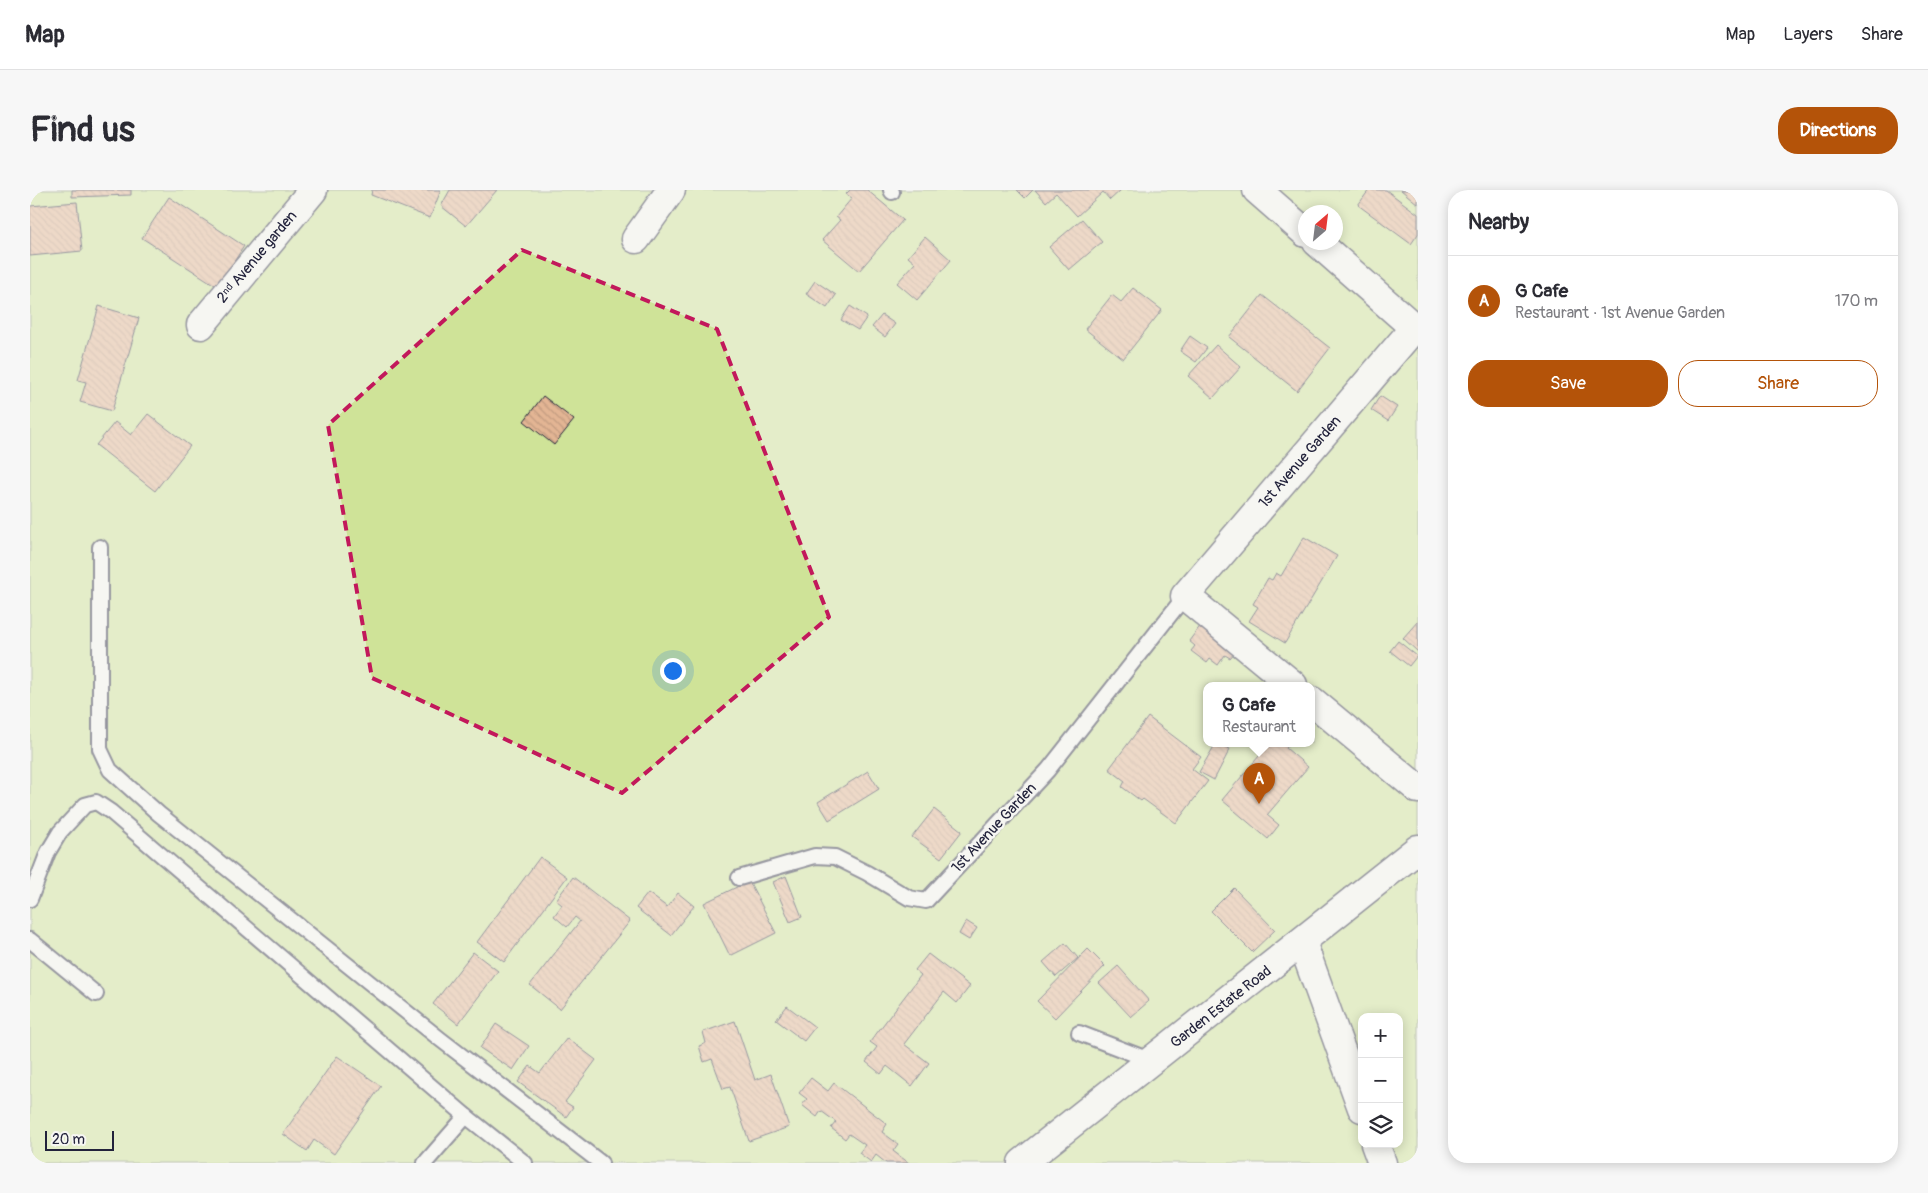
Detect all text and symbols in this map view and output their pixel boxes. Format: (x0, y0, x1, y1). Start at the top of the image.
text: Map (25, 20, 65, 49)
text: Map (1726, 23, 1755, 46)
text: Layers (1783, 23, 1833, 46)
text: Share (1861, 23, 1903, 46)
button: Directions (1778, 107, 1898, 154)
text: Find us (30, 108, 135, 152)
north arrow (1298, 205, 1343, 250)
street label: 2ⁿᵈ Avenue garden (213, 207, 301, 307)
text: Nearby (1468, 209, 1529, 236)
text: G Cafe (1515, 279, 1568, 303)
text: A (1479, 291, 1489, 311)
text: 170 m (1835, 291, 1878, 311)
text: Restaurant · 1st Avenue Garden (1515, 303, 1725, 323)
button: Save (1468, 360, 1668, 407)
button: Share (1678, 360, 1878, 407)
street label: 1st Avenue Garden (1255, 412, 1345, 512)
your location (660, 658, 686, 684)
popup (1203, 682, 1315, 747)
text: G Cafe (1222, 693, 1275, 717)
text: Restaurant (1222, 717, 1296, 737)
pin: A (1243, 763, 1275, 804)
street label: 1st Avenue Garden (947, 779, 1041, 877)
street label: Garden Estate Road (1167, 962, 1275, 1052)
map controls (1358, 1013, 1403, 1148)
button: + (1358, 1013, 1403, 1058)
button: − (1358, 1058, 1403, 1103)
button: layers (1358, 1103, 1403, 1148)
scale bar (45, 1128, 114, 1151)
text: 20 m (52, 1131, 85, 1148)

